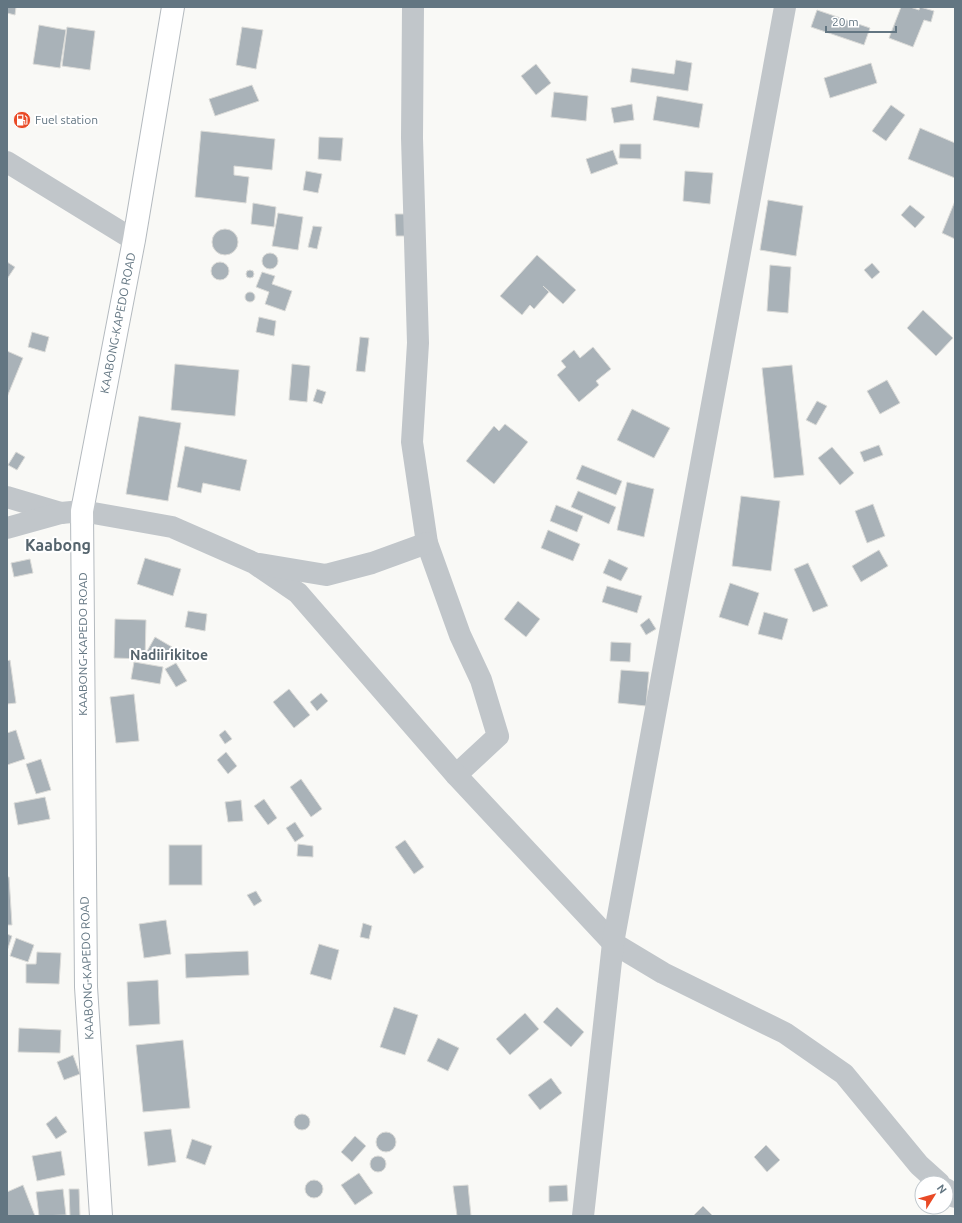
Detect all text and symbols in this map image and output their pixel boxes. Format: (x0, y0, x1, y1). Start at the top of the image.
scale bar (826, 8, 896, 34)
text: 20 m (832, 15, 859, 28)
fuel station icon: Fuel station (12, 110, 32, 130)
place label: Fuel station (35, 113, 98, 126)
street label: KAABONG-KAPEDO ROAD (97, 251, 138, 395)
district label: Kaabong (25, 536, 91, 554)
street label: KAABONG-KAPEDO ROAD (76, 572, 89, 716)
district label: Nadiirikitoe (130, 647, 208, 663)
street label: KAABONG-KAPEDO ROAD (77, 896, 96, 1040)
north arrow (914, 1175, 954, 1215)
text: N (935, 1182, 949, 1196)

